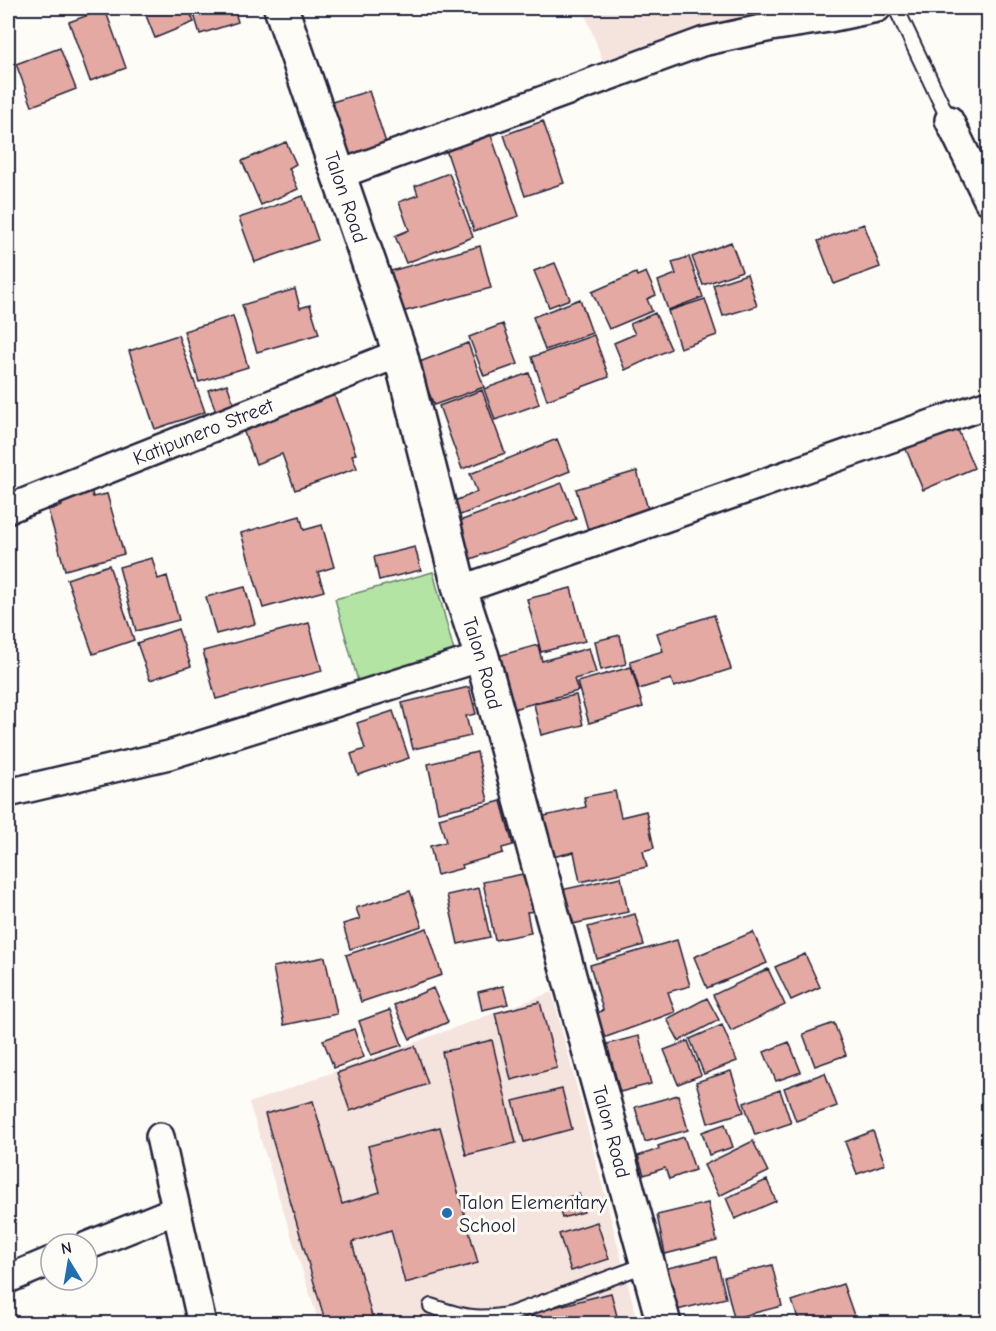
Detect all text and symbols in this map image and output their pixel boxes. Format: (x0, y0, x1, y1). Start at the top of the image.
street label: Talon Road (319, 149, 372, 246)
street label: Katipunero Street (130, 393, 278, 470)
street label: Talon Road (458, 614, 507, 712)
street label: Talon Road (587, 1083, 635, 1181)
place label: Talon Elementary School (459, 1191, 607, 1237)
marker: Talon Elementary School (440, 1206, 454, 1220)
north arrow (39, 1232, 99, 1292)
text: N (59, 1238, 73, 1258)

